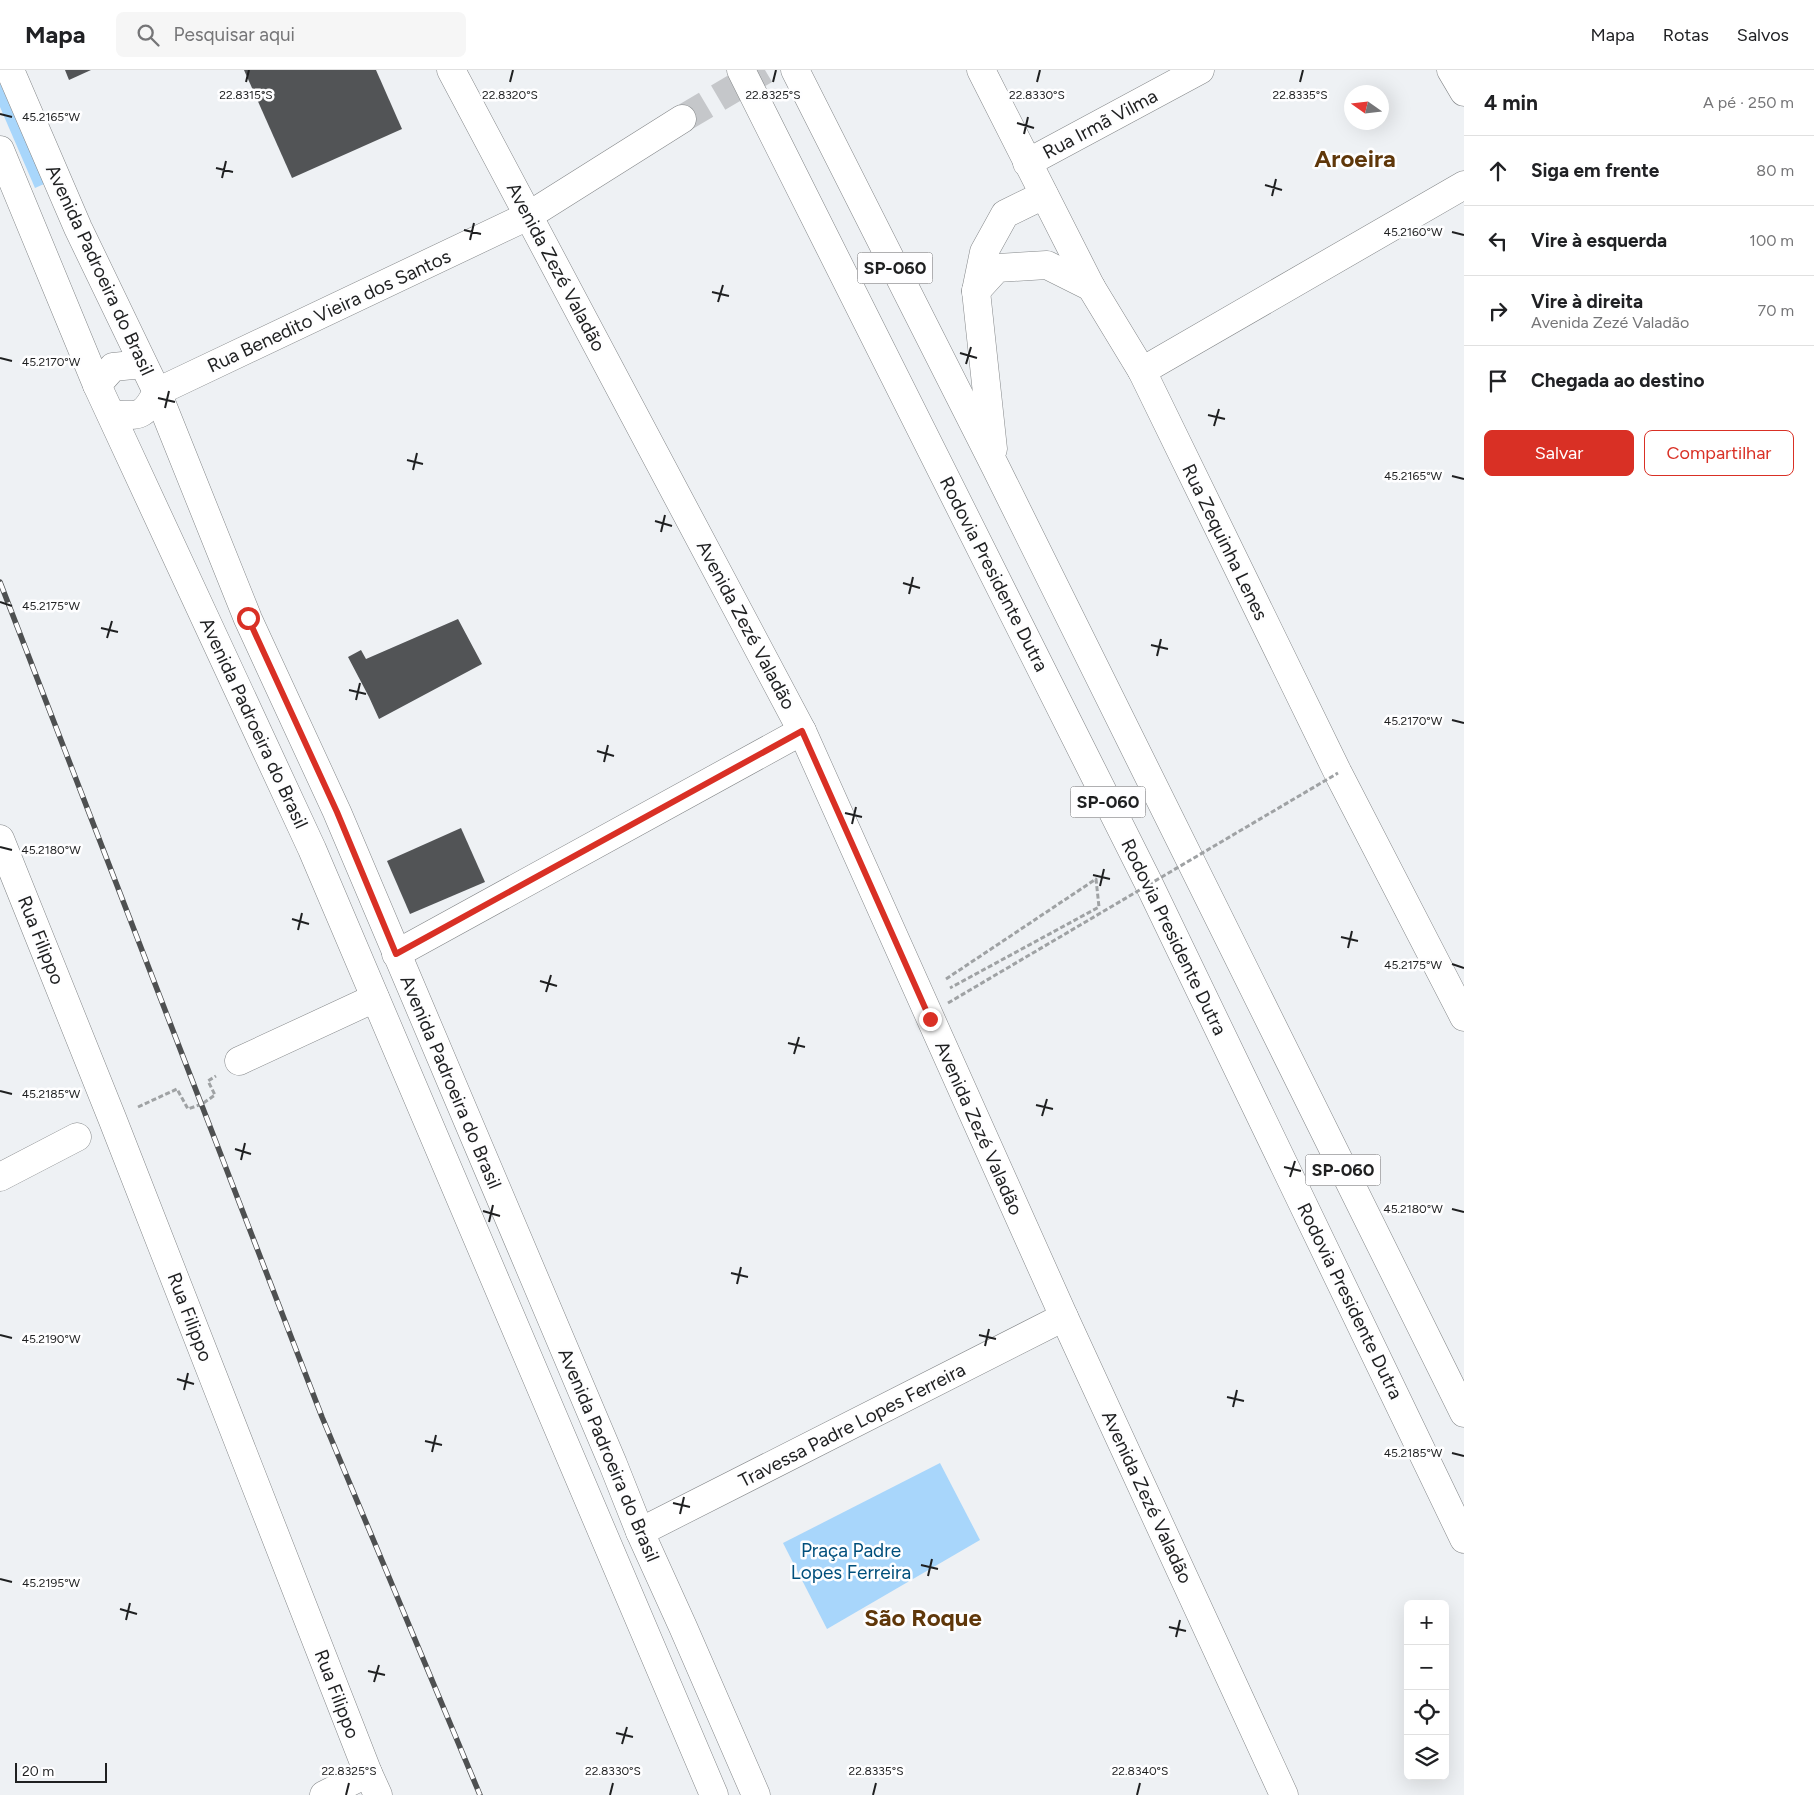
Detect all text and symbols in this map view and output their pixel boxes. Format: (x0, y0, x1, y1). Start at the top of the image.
search box (116, 12, 466, 57)
text: Mapa (25, 20, 86, 49)
icon: search (134, 21, 162, 49)
text: Pesquisar aqui (174, 23, 295, 46)
text: Mapa (1591, 24, 1635, 46)
text: Rotas (1663, 24, 1709, 46)
text: Salvos (1737, 24, 1789, 46)
street label: Rua Irmã Vilma (1039, 84, 1161, 164)
north arrow (1344, 85, 1389, 130)
text: 22.8315°S (219, 88, 273, 102)
text: 22.8320°S (482, 88, 538, 102)
text: 22.8325°S (745, 88, 801, 102)
text: 22.8330°S (1009, 88, 1065, 102)
text: 22.8335°S (1272, 88, 1328, 102)
text: 4 min (1484, 90, 1538, 115)
text: A pé · 250 m (1703, 93, 1794, 112)
text: 45.2165°W (22, 110, 81, 124)
district label: Aroeira (1314, 144, 1396, 173)
icon: ahead (1484, 157, 1512, 185)
text: Siga em frente (1531, 159, 1659, 182)
street label: Avenida Padroeira do Brasil (41, 161, 159, 379)
text: 80 m (1756, 161, 1794, 180)
street label: Avenida Zezé Valadão (502, 179, 610, 355)
text: 45.2160°W (1384, 225, 1443, 239)
icon: left (1484, 227, 1512, 255)
text: Vire à esquerda (1531, 229, 1667, 252)
text: 100 m (1749, 231, 1794, 250)
street label: Rua Benedito Vieira dos Santos (204, 244, 455, 378)
road number: SP-060 (858, 252, 932, 284)
text: Vire à direita (1531, 290, 1643, 313)
icon: right (1484, 297, 1512, 325)
text: 70 m (1758, 301, 1794, 320)
text: Avenida Zezé Valadão (1531, 313, 1689, 332)
text: 45.2170°W (22, 355, 81, 369)
icon: arrive (1484, 367, 1512, 395)
text: Chegada ao destino (1531, 369, 1704, 392)
button: Salvar (1484, 430, 1634, 476)
button: Compartilhar (1644, 430, 1794, 476)
street label: Rua Zequinha Lenes (1177, 460, 1273, 624)
text: 45.2165°W (1384, 469, 1443, 483)
street label: Rodovia Presidente Dutra (935, 473, 1053, 675)
street label: Avenida Zezé Valadão (692, 537, 800, 713)
text: 45.2175°W (22, 599, 80, 613)
route start (237, 607, 260, 630)
street label: Avenida Padroeira do Brasil (195, 614, 313, 832)
text: 45.2170°W (1384, 714, 1443, 728)
road number: SP-060 (1070, 786, 1146, 818)
street label: Rodovia Presidente Dutra (1116, 835, 1232, 1039)
text: 45.2180°W (21, 843, 81, 857)
street label: Rua Filippo (13, 892, 69, 988)
text: 45.2175°W (1384, 958, 1442, 972)
street label: Avenida Padroeira do Brasil (396, 972, 506, 1192)
route end (919, 1008, 942, 1031)
street label: Avenida Zezé Valadão (930, 1037, 1028, 1219)
text: 45.2185°W (22, 1087, 81, 1101)
road number: SP-060 (1306, 1154, 1380, 1186)
street label: Rodovia Presidente Dutra (1292, 1199, 1408, 1403)
text: 45.2180°W (1383, 1202, 1443, 1216)
street label: Rua Filippo (162, 1269, 218, 1365)
text: 45.2190°W (22, 1332, 81, 1346)
street label: Avenida Padroeira do Brasil (554, 1345, 664, 1565)
street label: Travessa Padre Lopes Ferreira (735, 1358, 969, 1492)
street label: Avenida Zezé Valadão (1097, 1407, 1197, 1587)
text: 45.2185°W (1384, 1446, 1443, 1460)
park label: Praça Padre Lopes Ferreira (791, 1539, 911, 1584)
text: 45.2195°W (22, 1576, 81, 1590)
map controls (1404, 1600, 1449, 1780)
button: + (1404, 1600, 1449, 1645)
district label: São Roque (864, 1603, 982, 1632)
button: − (1404, 1645, 1449, 1690)
street label: Rua Filippo (309, 1646, 365, 1742)
button: locate (1404, 1690, 1449, 1735)
button: layers (1404, 1735, 1449, 1780)
scale bar (15, 1760, 108, 1783)
text: 20 m (22, 1763, 54, 1780)
text: 22.8325°S (321, 1764, 377, 1778)
text: 22.8330°S (585, 1764, 641, 1778)
text: 22.8335°S (848, 1764, 904, 1778)
text: 22.8340°S (1112, 1764, 1168, 1778)

